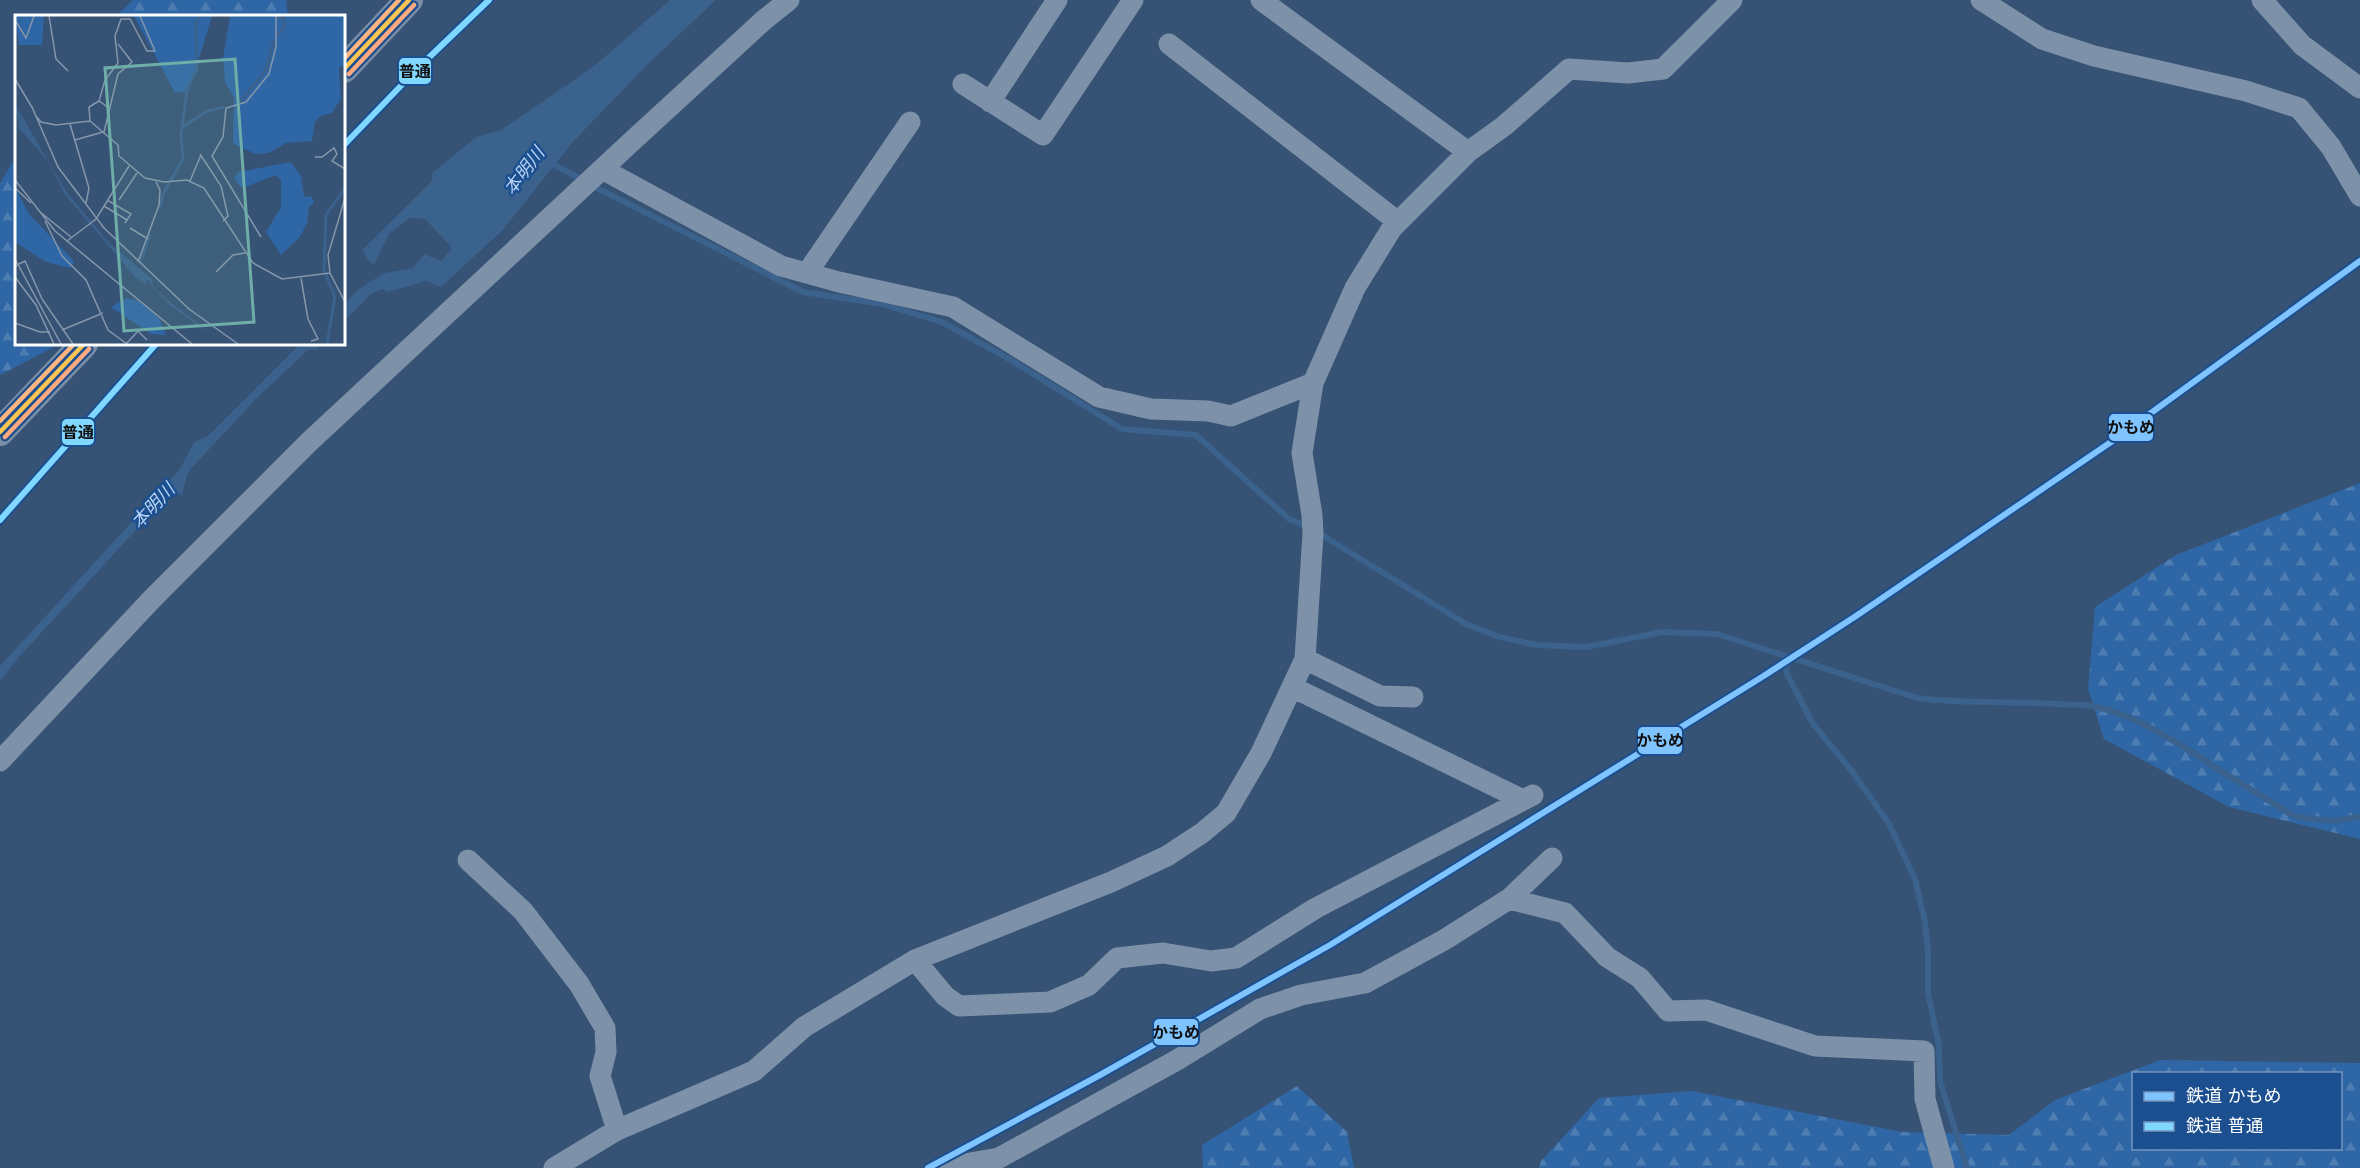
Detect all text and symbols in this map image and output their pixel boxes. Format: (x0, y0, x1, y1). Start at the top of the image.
inset map (15, 15, 345, 345)
line badge: 普通 (398, 57, 432, 85)
text: 普通 (399, 60, 431, 83)
water label: 本明川 (497, 140, 552, 200)
line badge: かもめ (2108, 413, 2154, 442)
text: かもめ (2107, 416, 2155, 439)
line badge: 普通 (61, 418, 95, 446)
text: 普通 (62, 421, 94, 444)
water label: 本明川 (125, 476, 182, 535)
line badge: かもめ (1637, 726, 1683, 755)
text: かもめ (1636, 729, 1684, 752)
line badge: かもめ (1153, 1018, 1199, 1046)
text: かもめ (1152, 1021, 1200, 1044)
legend (2132, 1072, 2342, 1150)
text: 鉄道 かもめ (2186, 1083, 2281, 1109)
text: 鉄道 普通 (2186, 1113, 2263, 1139)

